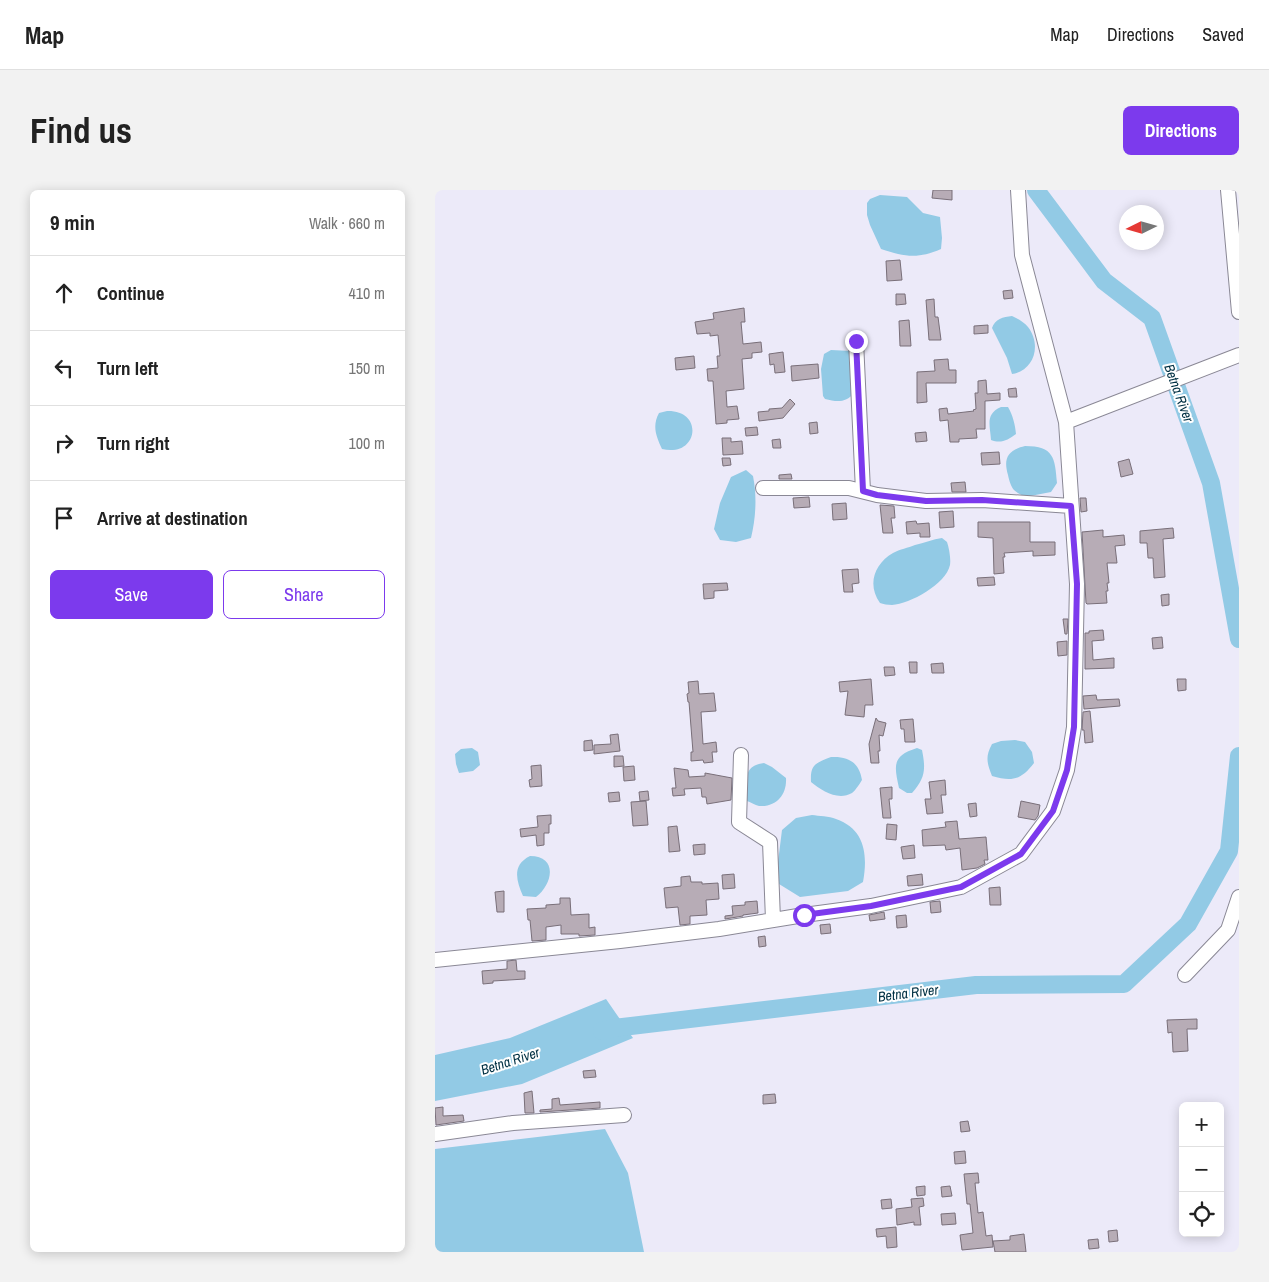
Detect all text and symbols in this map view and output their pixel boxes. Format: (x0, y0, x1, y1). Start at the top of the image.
text: Map (25, 19, 64, 51)
text: Map (1050, 22, 1079, 47)
text: Directions (1107, 22, 1174, 47)
text: Saved (1202, 22, 1244, 47)
button: Directions (1123, 106, 1239, 155)
text: Find us (30, 107, 132, 154)
north arrow (1119, 205, 1164, 250)
text: 9 min (50, 208, 95, 237)
text: Walk · 660 m (309, 212, 385, 234)
icon: ahead (50, 279, 78, 307)
text: Continue (97, 280, 165, 306)
text: 410 m (349, 282, 385, 304)
route end (845, 330, 868, 353)
icon: left (50, 354, 78, 382)
text: Turn left (97, 355, 158, 381)
text: 150 m (349, 357, 385, 379)
water label: Betna River (1160, 361, 1198, 426)
icon: right (50, 429, 78, 457)
text: Turn right (97, 430, 169, 456)
text: 100 m (349, 432, 385, 454)
icon: arrive (50, 504, 78, 532)
text: Arrive at destination (97, 505, 248, 531)
button: Save (50, 570, 213, 619)
button: Share (223, 570, 385, 619)
route start (793, 904, 816, 927)
water label: Betna River (877, 980, 940, 1006)
water label: Betna River (478, 1043, 543, 1079)
map controls (1179, 1102, 1224, 1237)
button: + (1179, 1102, 1224, 1147)
button: − (1179, 1147, 1224, 1192)
button: locate (1179, 1192, 1224, 1237)

